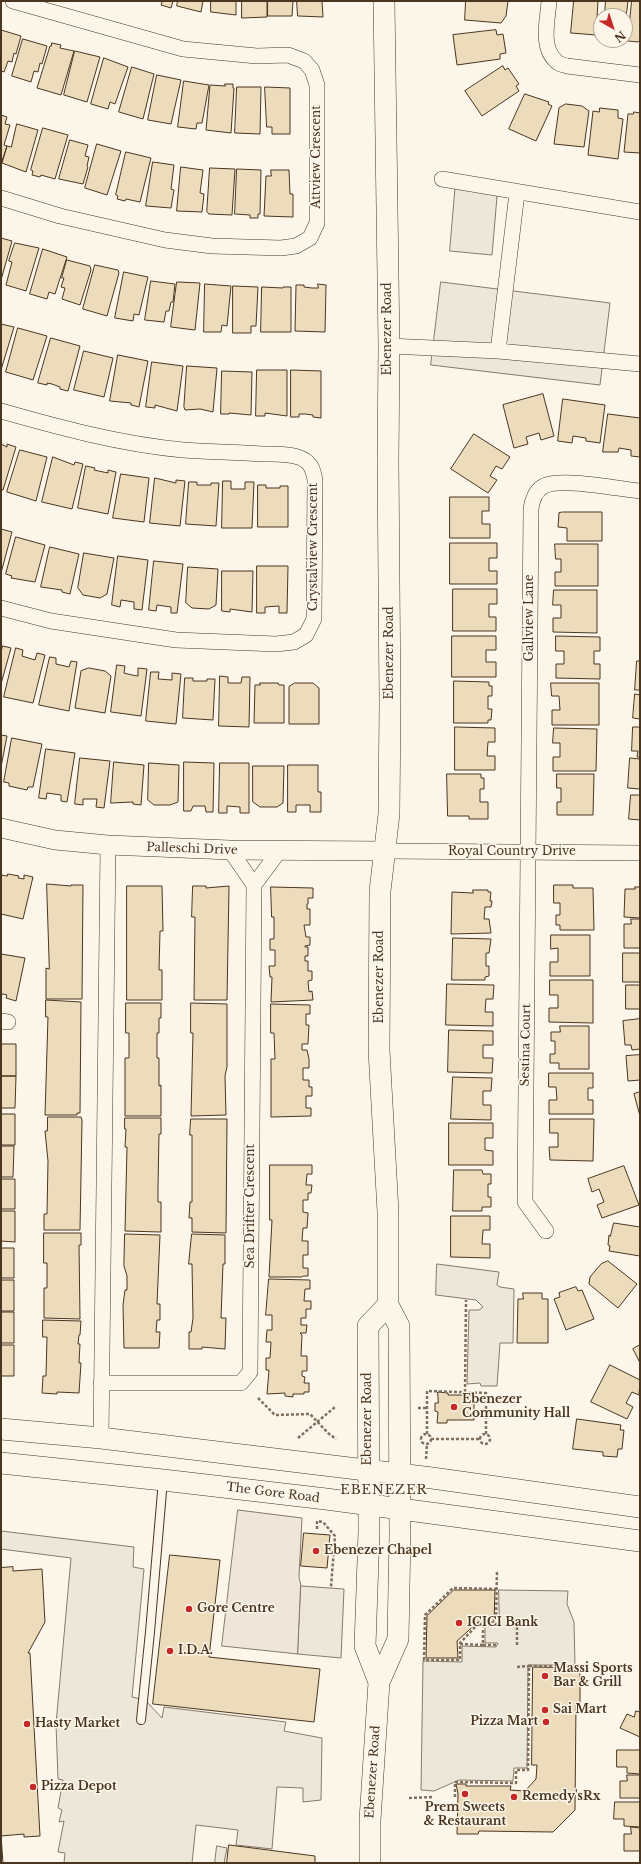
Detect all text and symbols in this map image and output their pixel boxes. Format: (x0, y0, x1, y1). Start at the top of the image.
north arrow (593, 8, 633, 48)
text: N (611, 28, 628, 45)
street label: Attview Crescent (310, 105, 324, 209)
street label: Ebenezer Road (381, 282, 395, 376)
street label: Crystalview Crescent (307, 483, 321, 611)
street label: Gallview Lane (523, 574, 537, 662)
street label: Ebenezer Road (383, 606, 397, 700)
street label: Palleschi Drive (146, 840, 238, 858)
street label: Royal Country Drive (448, 845, 576, 859)
street label: Ebenezer Road (373, 930, 387, 1024)
street label: Sestina Court (518, 1003, 534, 1087)
street label: Sea Drifter Crescent (244, 1144, 258, 1268)
street label: Ebenezer Road (361, 1372, 375, 1466)
place label: Ebenezer Community Hall (462, 1393, 570, 1421)
marker: Ebenezer Community Hall (449, 1402, 459, 1412)
street label: The Gore Road (225, 1480, 321, 1506)
district label: EBENEZER (340, 1482, 428, 1498)
place label: Ebenezer Chapel (324, 1544, 432, 1558)
marker: Ebenezer Chapel (311, 1546, 321, 1556)
place label: Gore Centre (197, 1602, 275, 1616)
marker: Gore Centre (184, 1604, 194, 1614)
place label: ICICI Bank (467, 1616, 538, 1630)
marker: ICICI Bank (454, 1618, 464, 1628)
place label: I.D.A. (178, 1644, 213, 1658)
marker: I.D.A. (165, 1646, 175, 1656)
place label: Massi Sports Bar & Grill (553, 1662, 633, 1690)
marker: Massi Sports Bar & Grill (540, 1671, 550, 1681)
place label: Sai Mart (553, 1703, 607, 1717)
marker: Sai Mart (540, 1705, 550, 1715)
place label: Pizza Mart (470, 1715, 538, 1729)
place label: Hasty Market (35, 1717, 120, 1731)
marker: Pizza Mart (541, 1717, 551, 1727)
marker: Hasty Market (22, 1719, 32, 1729)
street label: Ebenezer Road (363, 1725, 383, 1819)
place label: Pizza Depot (41, 1780, 117, 1794)
marker: Pizza Depot (28, 1782, 38, 1792)
marker: Prem Sweets & Restaurant (460, 1789, 470, 1799)
place label: Remedy'sRx (522, 1790, 600, 1804)
marker: Remedy'sRx (509, 1792, 519, 1802)
place label: Prem Sweets & Restaurant (424, 1801, 506, 1829)

